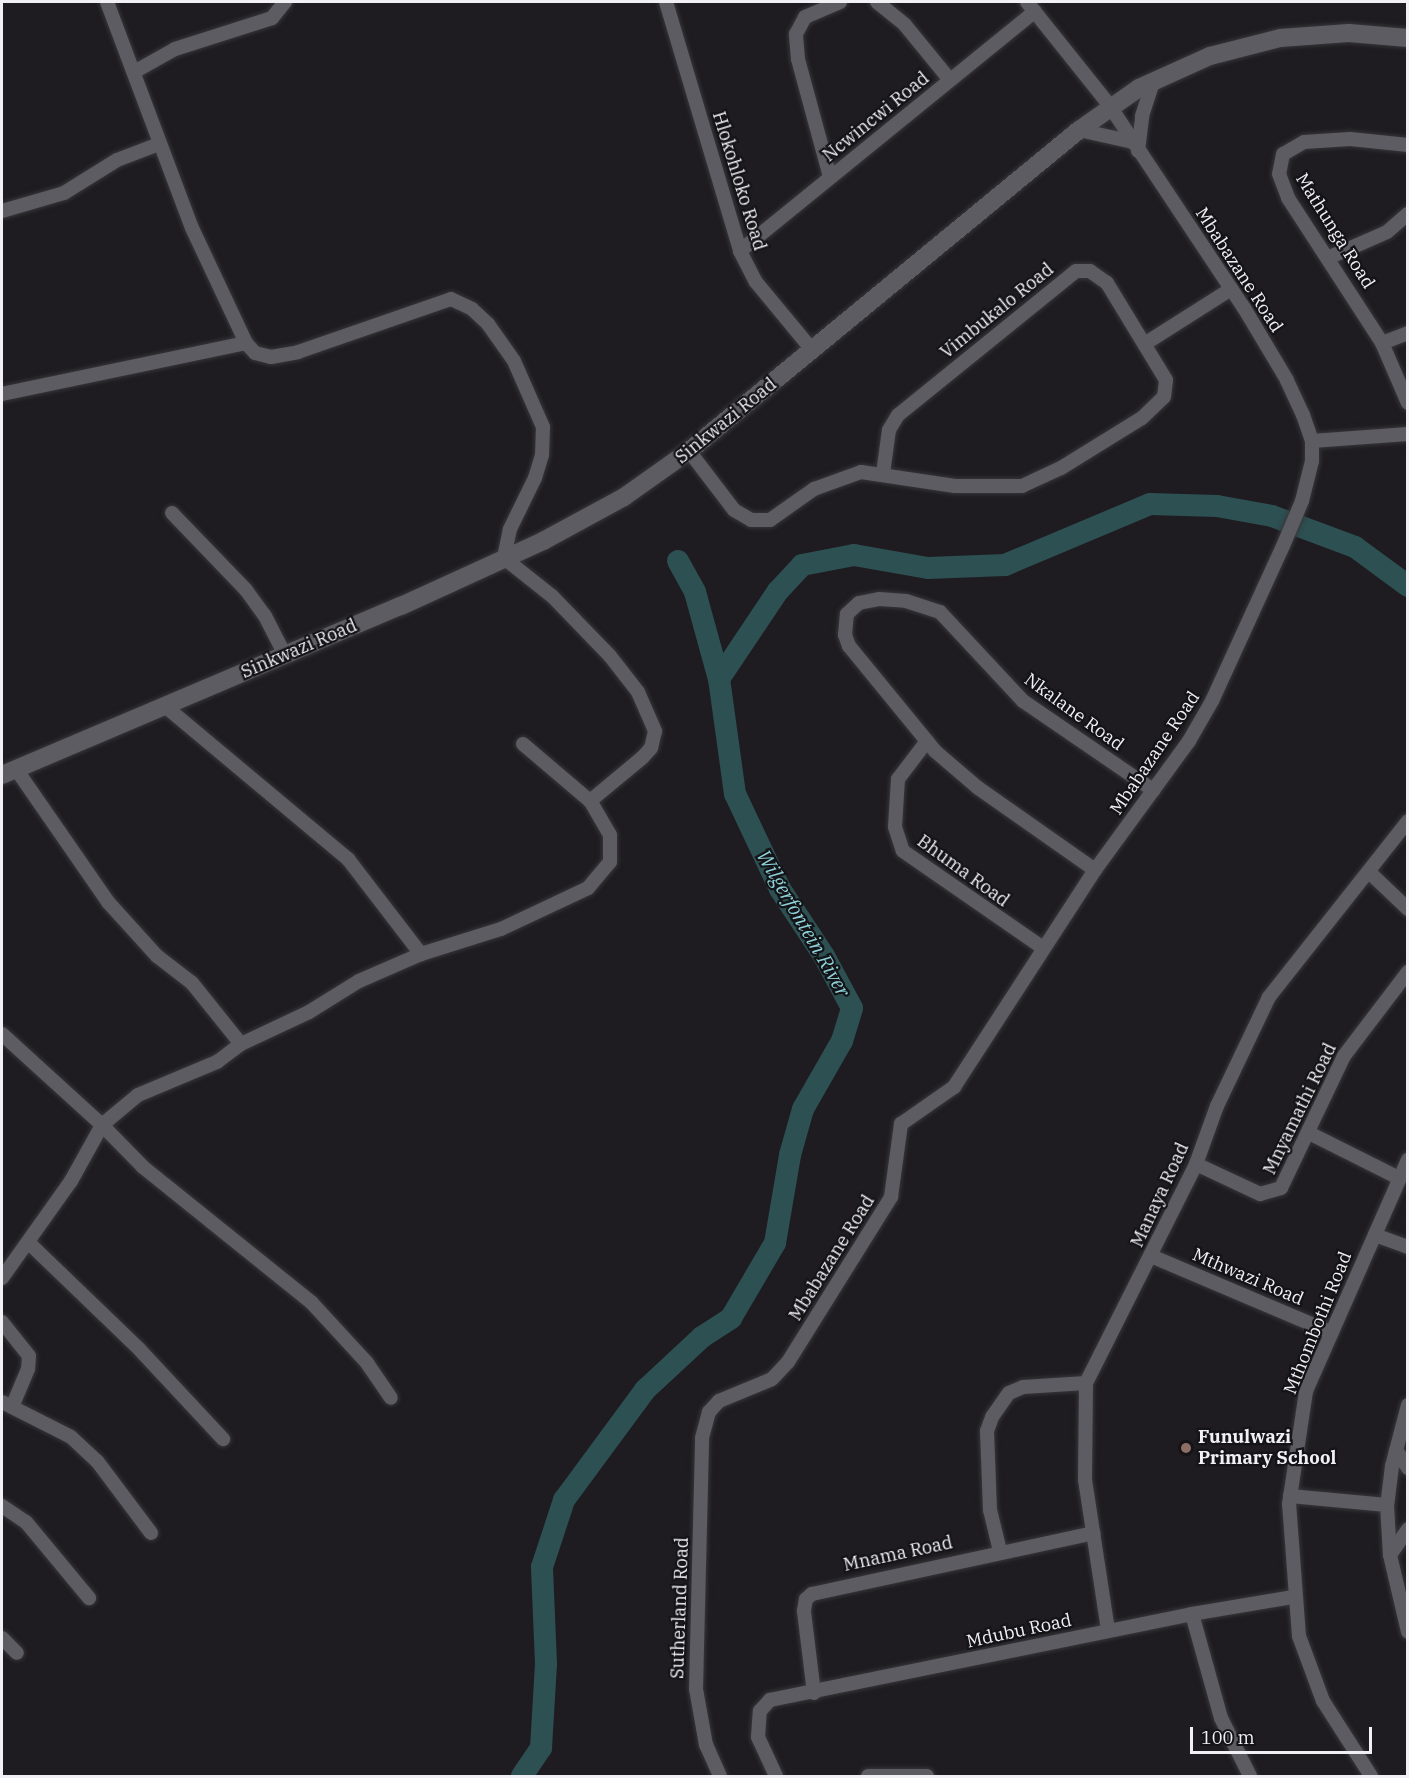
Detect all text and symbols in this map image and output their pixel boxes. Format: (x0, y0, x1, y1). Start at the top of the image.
street label: Ncwincwi Road (819, 68, 933, 166)
street label: Hlokohloko Road (708, 109, 770, 253)
street label: Mathunga Road (1291, 169, 1379, 293)
street label: Mbabazane Road (1191, 204, 1287, 336)
street label: Vimbukalo Road (936, 259, 1058, 363)
street label: Sinkwazi Road (671, 374, 781, 468)
street label: Sinkwazi Road (238, 615, 360, 683)
street label: Nkalane Road (1020, 669, 1128, 755)
street label: Mbabazane Road (1106, 687, 1204, 819)
street label: Bhuma Road (913, 830, 1013, 912)
water label: Wilgerfontein River (752, 845, 856, 1001)
street label: Mnyamathi Road (1259, 1040, 1341, 1178)
street label: Manaya Road (1126, 1139, 1194, 1251)
street label: Mbabazane Road (785, 1191, 879, 1325)
street label: Mthwazi Road (1189, 1244, 1307, 1310)
street label: Mthombothi Road (1280, 1248, 1356, 1398)
place label: Funulwazi Primary School (1198, 1427, 1336, 1470)
marker: Funulwazi Primary School (1179, 1441, 1193, 1455)
street label: Mnama Road (841, 1532, 955, 1576)
street label: Sutherland Road (667, 1537, 693, 1679)
street label: Mdubu Road (965, 1609, 1073, 1653)
scale bar (1193, 1715, 1374, 1753)
text: 100 m (1201, 1726, 1255, 1749)

